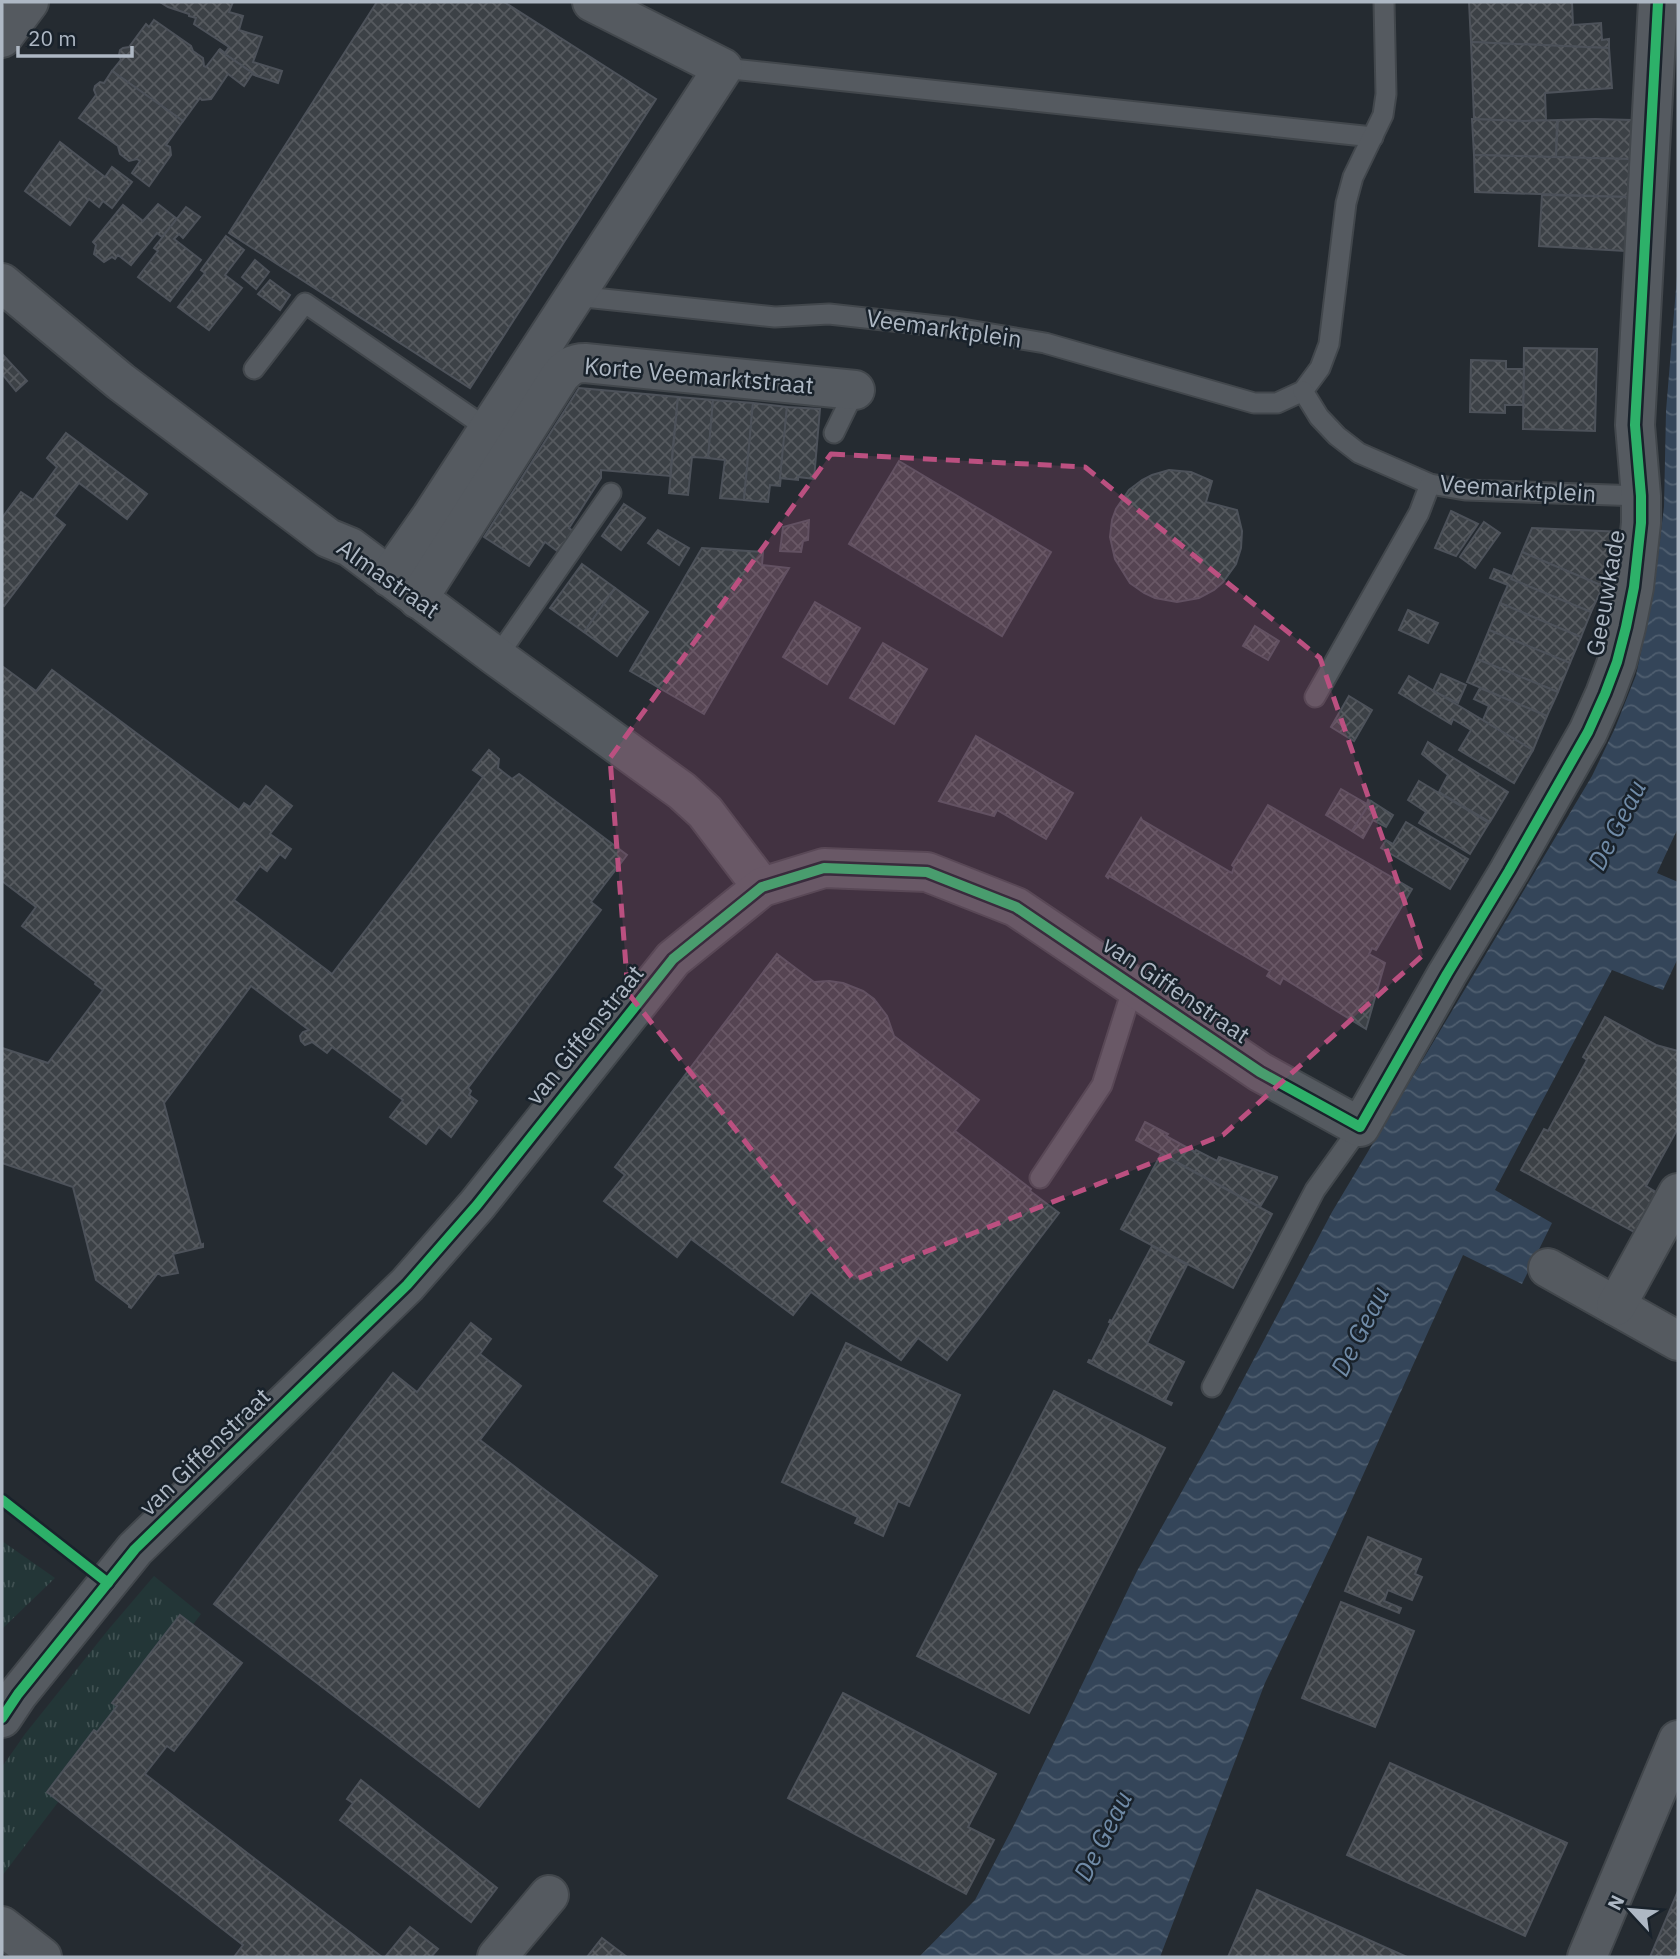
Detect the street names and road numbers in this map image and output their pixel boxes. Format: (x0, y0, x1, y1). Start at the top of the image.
street label: Veemarktplein (864, 301, 1024, 355)
street label: Korte Veemarktstraat (583, 349, 815, 401)
street label: Veemarktplein (1439, 467, 1597, 509)
street label: Geeuwkade (1578, 527, 1632, 658)
street label: Almastraat (331, 531, 446, 625)
street label: van Giffenstraat (1097, 928, 1257, 1050)
street label: van Giffenstraat (518, 958, 651, 1111)
street label: van Giffenstraat (132, 1380, 277, 1522)

